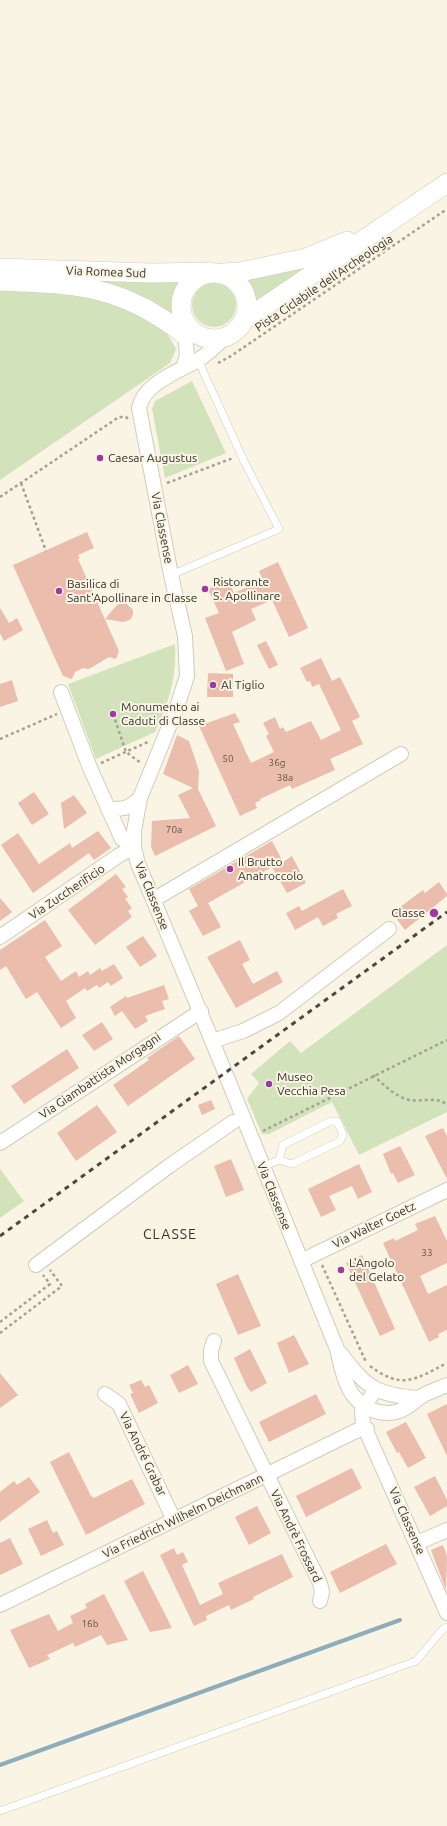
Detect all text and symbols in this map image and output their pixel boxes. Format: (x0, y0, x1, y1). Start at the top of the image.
street label: Pista Ciclabile dell'Archeologia (252, 231, 396, 335)
street label: Via Romea Sud (66, 263, 146, 281)
place label: Caesar Augustus (108, 451, 197, 465)
marker: Caesar Augustus (95, 453, 105, 463)
street label: Via Classense (148, 491, 176, 565)
place label: Ristorante S. Apollinare (213, 575, 280, 603)
place label: Basilica di Sant'Apollinare in Classe (67, 577, 197, 605)
marker: Ristorante S. Apollinare (200, 584, 210, 594)
marker: Basilica di Sant'Apollinare in Classe (54, 586, 64, 596)
place label: Al Tiglio (221, 678, 265, 692)
marker: Al Tiglio (208, 680, 218, 690)
place label: Monumento ai Caduti di Classe (121, 700, 205, 728)
marker: Monumento ai Caduti di Classe (108, 709, 118, 719)
house number: 50 (222, 753, 234, 765)
house number: 36g (268, 757, 286, 769)
house number: 38a (277, 772, 293, 784)
house number: 70a (166, 824, 182, 836)
place label: Il Brutto Anatroccolo (238, 855, 303, 883)
street label: Via Classense (132, 860, 172, 932)
street label: Via Zuccherificio (26, 861, 108, 923)
marker: Il Brutto Anatroccolo (225, 864, 235, 874)
place label: Classe (391, 906, 425, 920)
marker: Classe (428, 907, 440, 919)
street label: Via Giambattista Morgagni (37, 1030, 163, 1122)
place label: Museo Vecchia Pesa (277, 1070, 346, 1098)
marker: Museo Vecchia Pesa (264, 1079, 274, 1089)
street label: Via Classense (254, 1160, 294, 1232)
street label: Via Walter Goetz (330, 1199, 418, 1251)
district label: CLASSE (143, 1226, 197, 1242)
house number: 33 (421, 1247, 433, 1259)
place label: L'Angolo del Gelato (349, 1256, 404, 1284)
marker: L'Angolo del Gelato (336, 1265, 346, 1275)
street label: Via André Grabar (116, 1410, 170, 1498)
street label: Via Friedrich Wilhelm Deichmann (100, 1471, 266, 1561)
street label: Via Classense (386, 1485, 428, 1557)
street label: Via Andrè Frossard (267, 1487, 325, 1585)
house number: 16b (81, 1618, 99, 1630)

